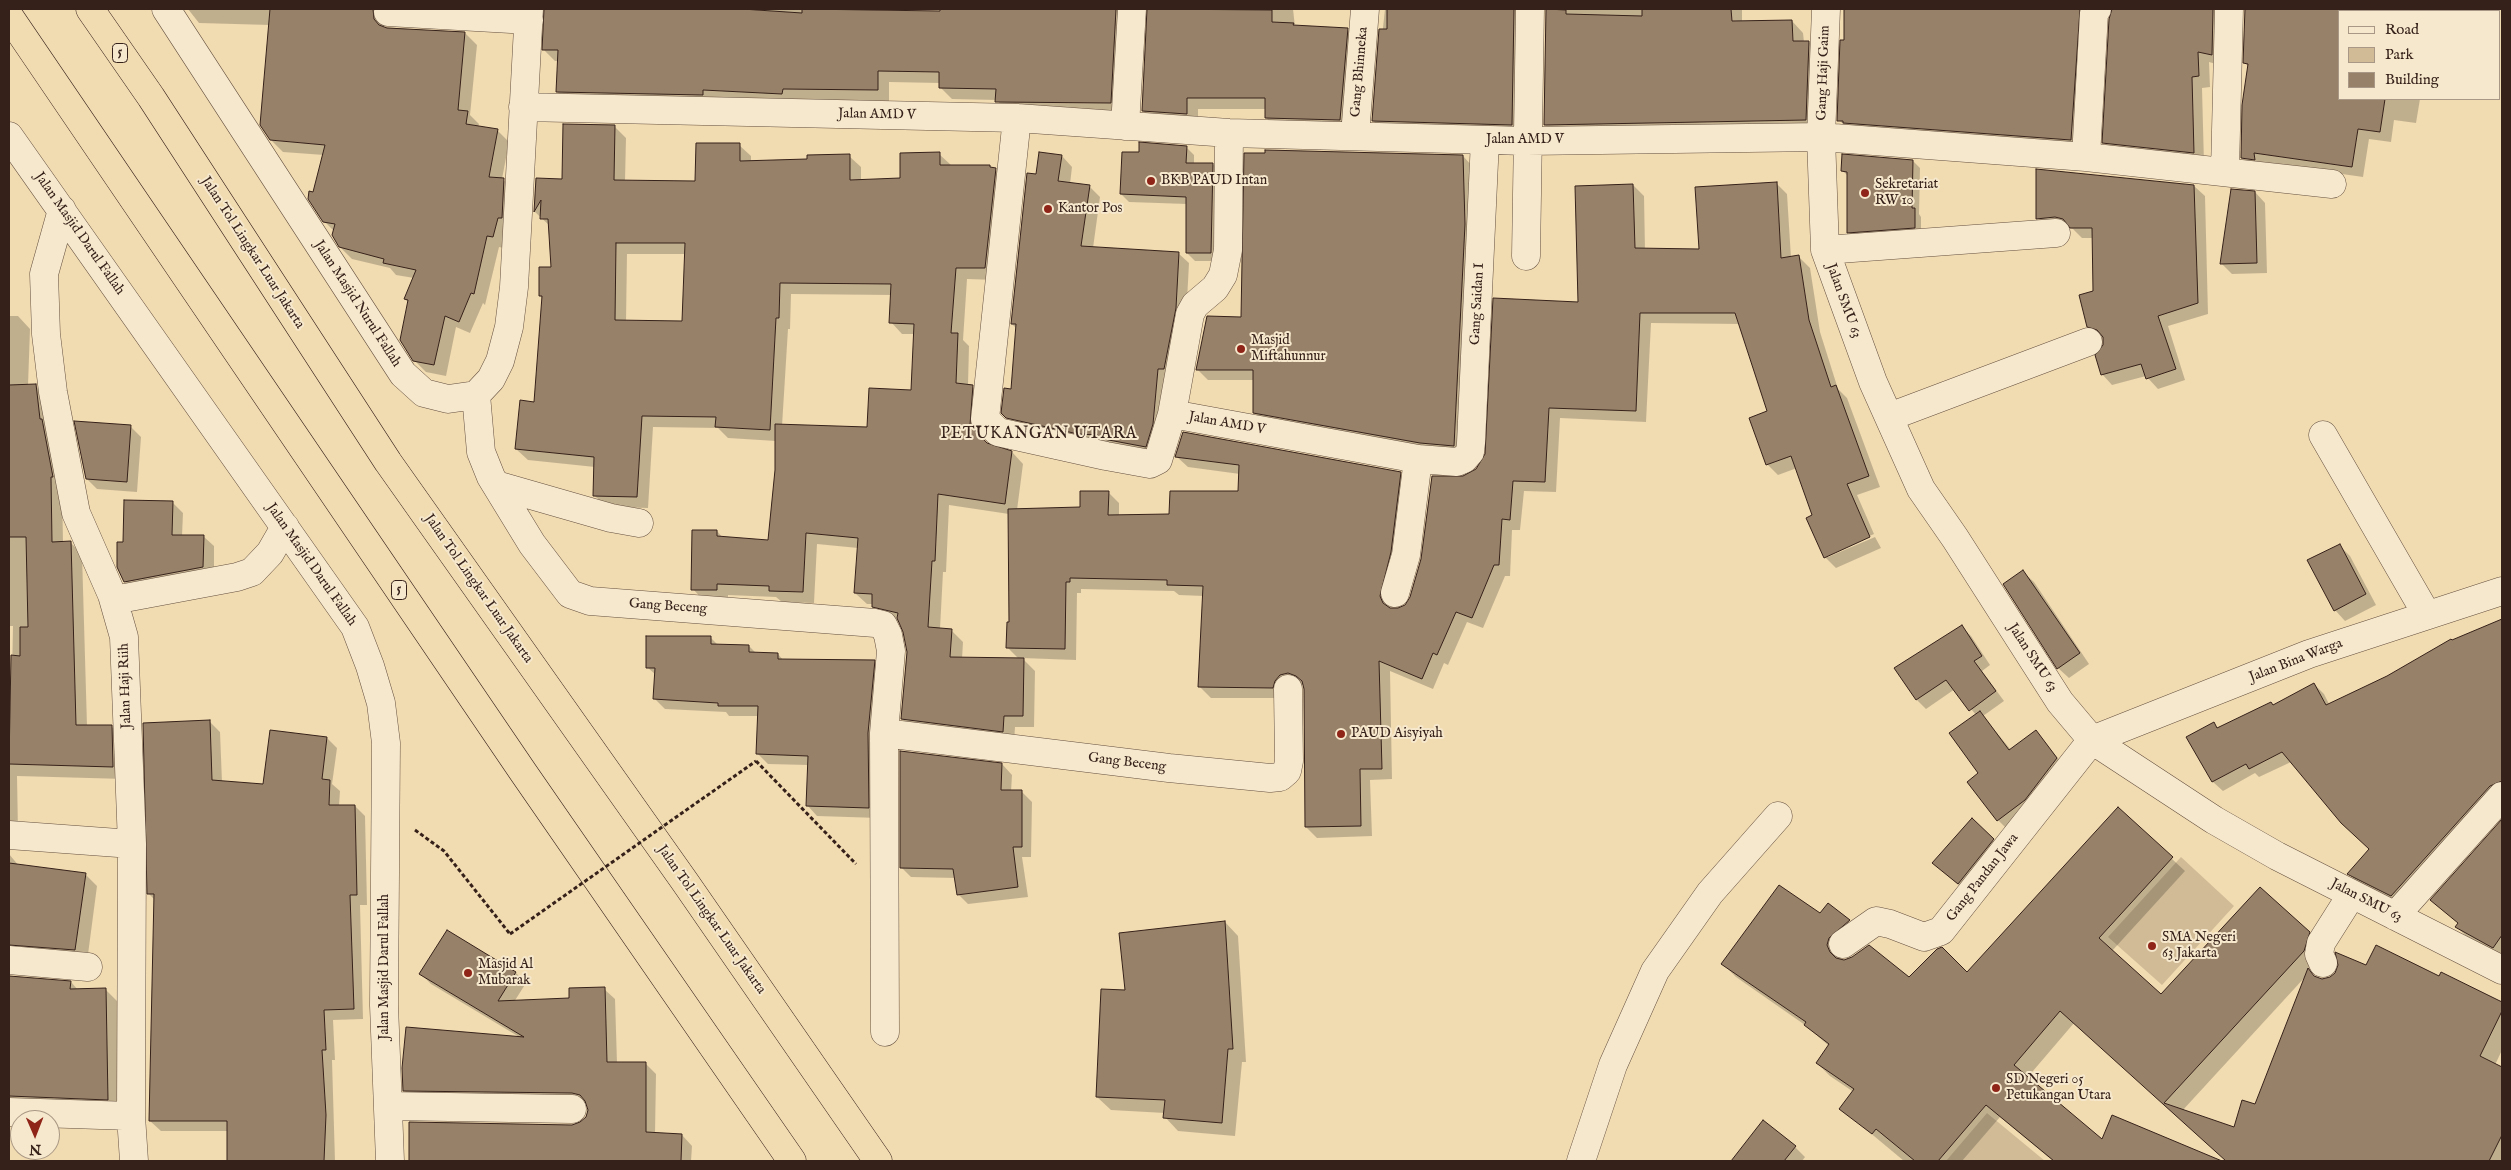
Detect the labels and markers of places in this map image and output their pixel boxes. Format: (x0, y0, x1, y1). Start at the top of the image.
place label: BKB PAUD Intan (1161, 173, 1267, 189)
marker: BKB PAUD Intan (1145, 175, 1157, 187)
place label: Sekretariat RW 10 (1875, 177, 1938, 210)
marker: Sekretariat RW 10 (1859, 187, 1871, 199)
place label: Kantor Pos (1058, 201, 1122, 217)
marker: Kantor Pos (1042, 203, 1054, 215)
place label: Masjid Miftahunnur (1251, 333, 1326, 366)
marker: Masjid Miftahunnur (1235, 343, 1247, 355)
place label: PAUD Aisyiyah (1351, 726, 1443, 742)
marker: PAUD Aisyiyah (1335, 728, 1347, 740)
place label: SMA Negeri 63 Jakarta (2162, 930, 2236, 962)
marker: SMA Negeri 63 Jakarta (2146, 940, 2158, 952)
place label: Masjid Al Mubarak (478, 957, 533, 990)
marker: Masjid Al Mubarak (462, 967, 474, 979)
place label: SD Negeri 05 Petukangan Utara (2006, 1072, 2111, 1104)
marker: SD Negeri 05 Petukangan Utara (1990, 1082, 2002, 1094)

